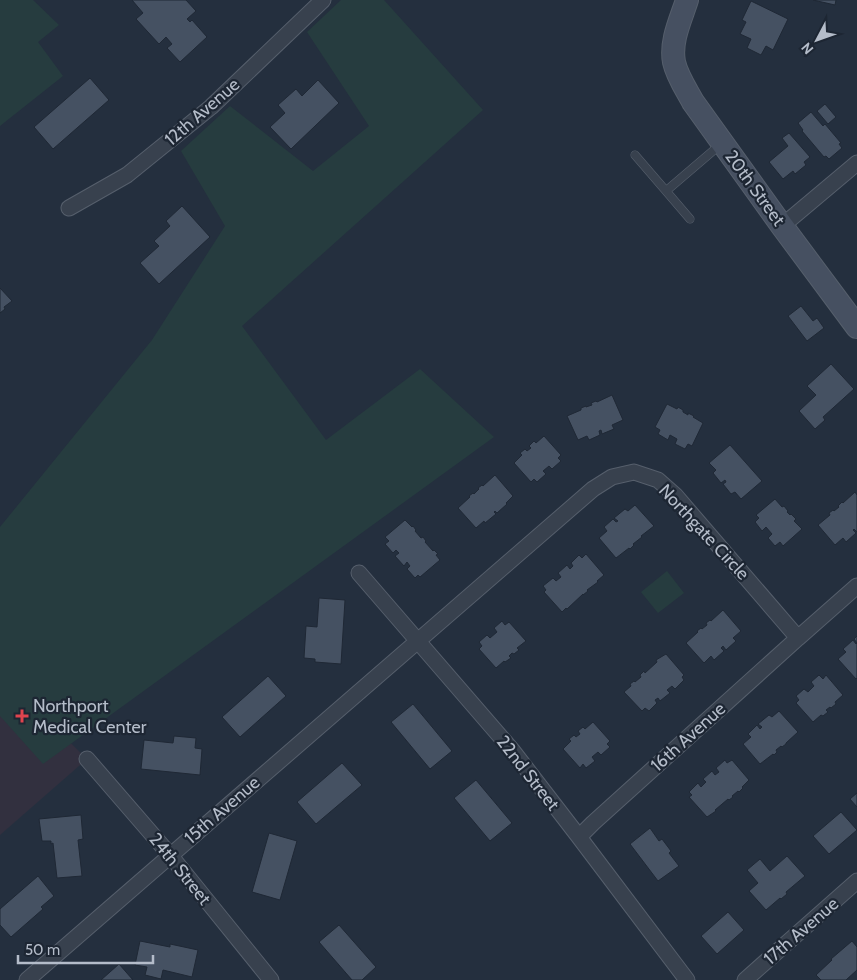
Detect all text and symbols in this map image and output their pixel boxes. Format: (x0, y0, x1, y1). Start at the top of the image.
north arrow (792, 15, 842, 65)
text: N (797, 39, 817, 58)
street label: 12th Avenue (160, 73, 244, 151)
street label: 20th Street (720, 146, 790, 230)
street label: Northgate Circle (654, 480, 754, 584)
place label: Northport Medical Center (33, 695, 147, 738)
street label: 16th Avenue (646, 698, 730, 776)
marker: Northport Medical Center (15, 709, 29, 723)
street label: 22nd Street (492, 731, 564, 815)
street label: 15th Avenue (180, 771, 264, 849)
street label: 24th Street (144, 829, 216, 909)
street label: 17th Avenue (759, 893, 843, 969)
scale bar (18, 932, 152, 964)
text: 50 m (25, 941, 60, 959)

